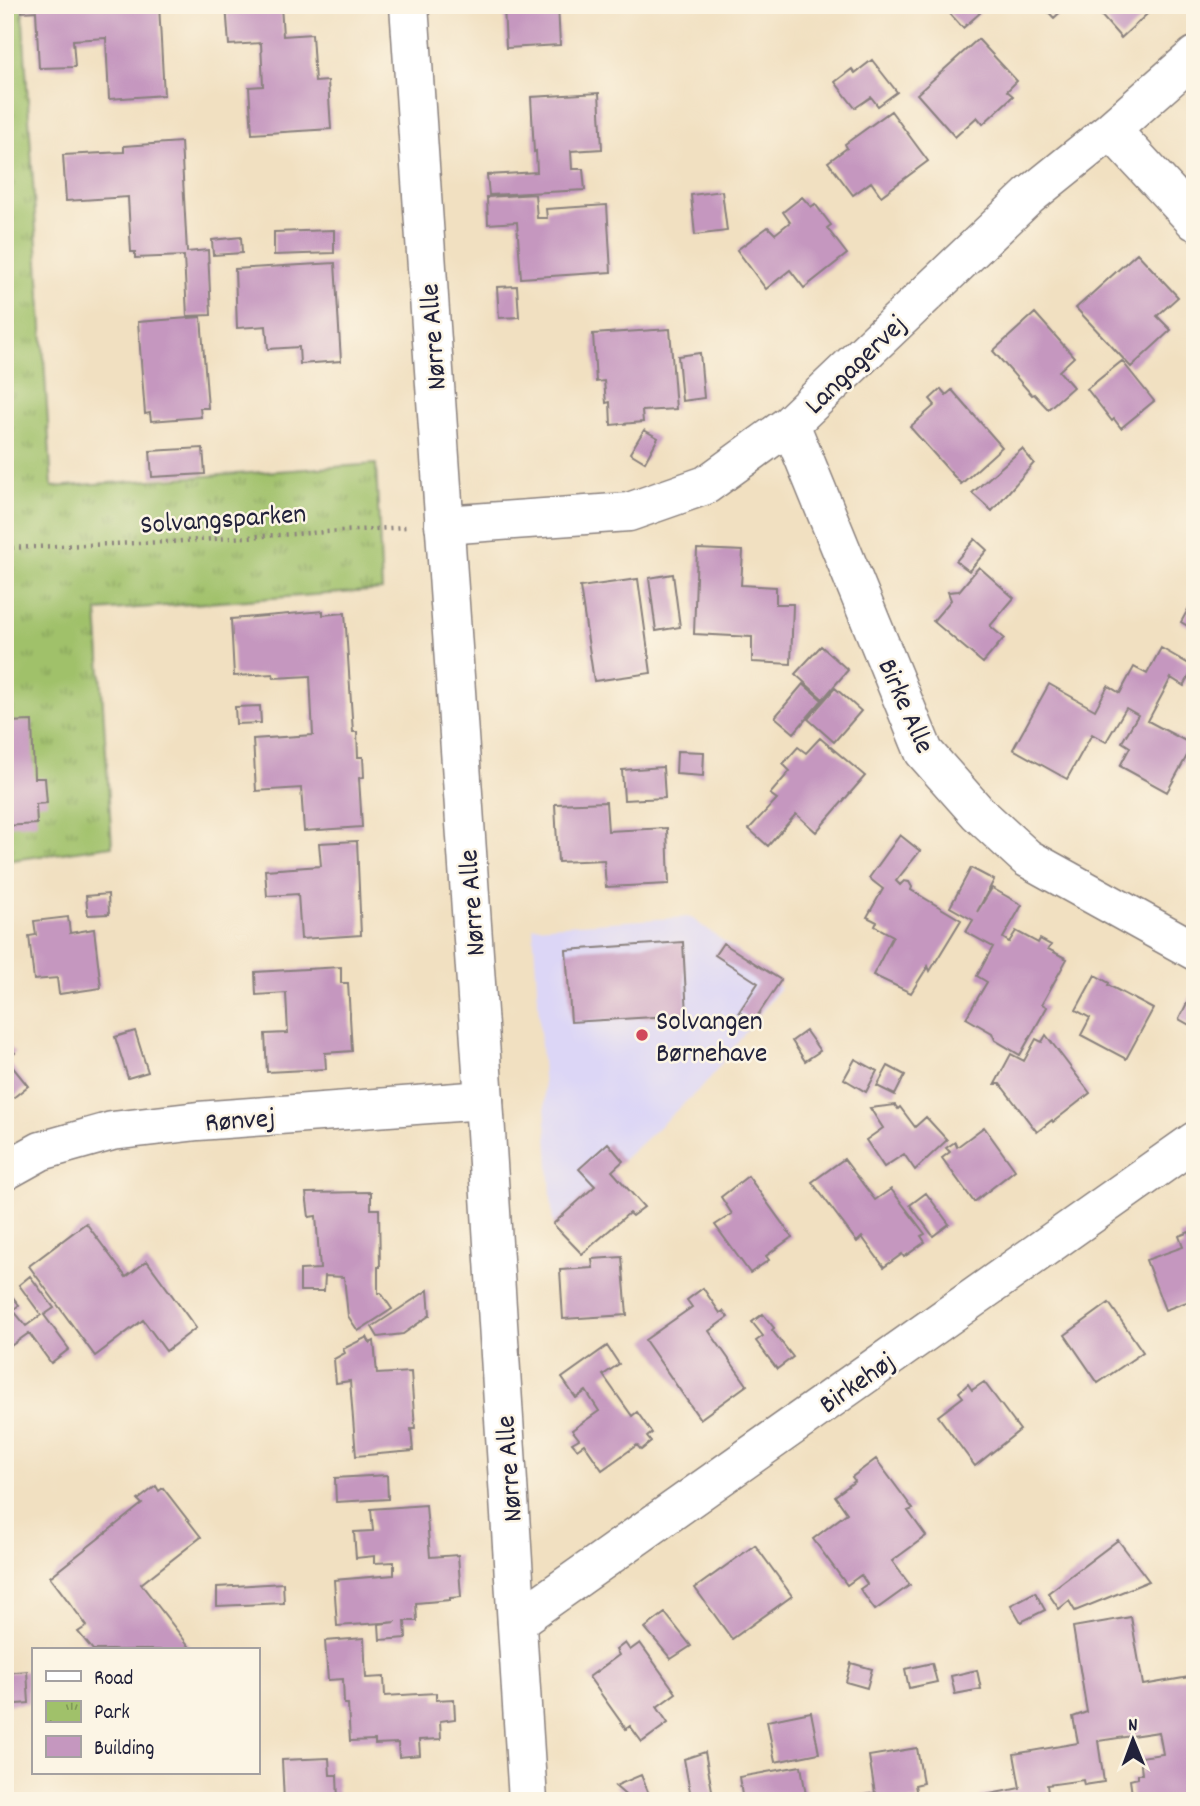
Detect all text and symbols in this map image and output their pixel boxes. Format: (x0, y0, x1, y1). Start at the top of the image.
street label: Nørre Alle (412, 282, 460, 391)
street label: Langagervej (797, 307, 918, 426)
street label: Solvangsparken (139, 496, 308, 548)
street label: Birke Alle (865, 653, 942, 761)
street label: Nørre Alle (451, 848, 499, 957)
place label: Solvangen Børnehave (656, 1004, 767, 1076)
marker: Solvangen Børnehave (634, 1027, 650, 1043)
street label: Rønvej (204, 1101, 277, 1145)
street label: Birkehøj (812, 1344, 905, 1426)
street label: Nørre Alle (488, 1414, 536, 1523)
legend (32, 1648, 259, 1774)
text: Road (94, 1665, 133, 1695)
text: Park (94, 1699, 130, 1729)
north arrow (1098, 1704, 1168, 1774)
text: N (1128, 1713, 1138, 1740)
text: Building (94, 1735, 154, 1765)

